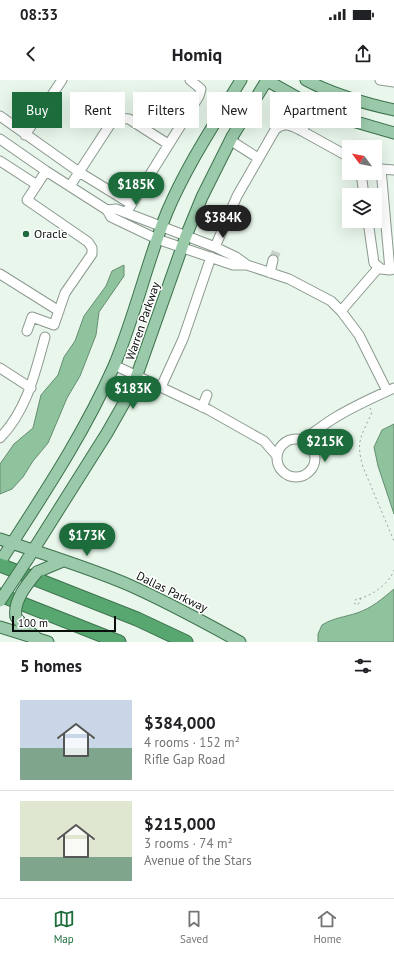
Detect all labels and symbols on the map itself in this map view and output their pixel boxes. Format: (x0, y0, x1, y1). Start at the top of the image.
north arrow (342, 140, 382, 180)
pin: $185K (108, 172, 164, 206)
pin: $384K (195, 205, 251, 239)
place label: Oracle (34, 226, 67, 241)
marker: Oracle (21, 229, 31, 239)
street label: Warren Parkway (122, 279, 163, 362)
pin: $183K (105, 376, 161, 410)
pin: $215K (297, 429, 353, 463)
pin: $173K (59, 523, 115, 557)
street label: Dallas Parkway (134, 568, 211, 615)
scale bar (12, 614, 116, 633)

